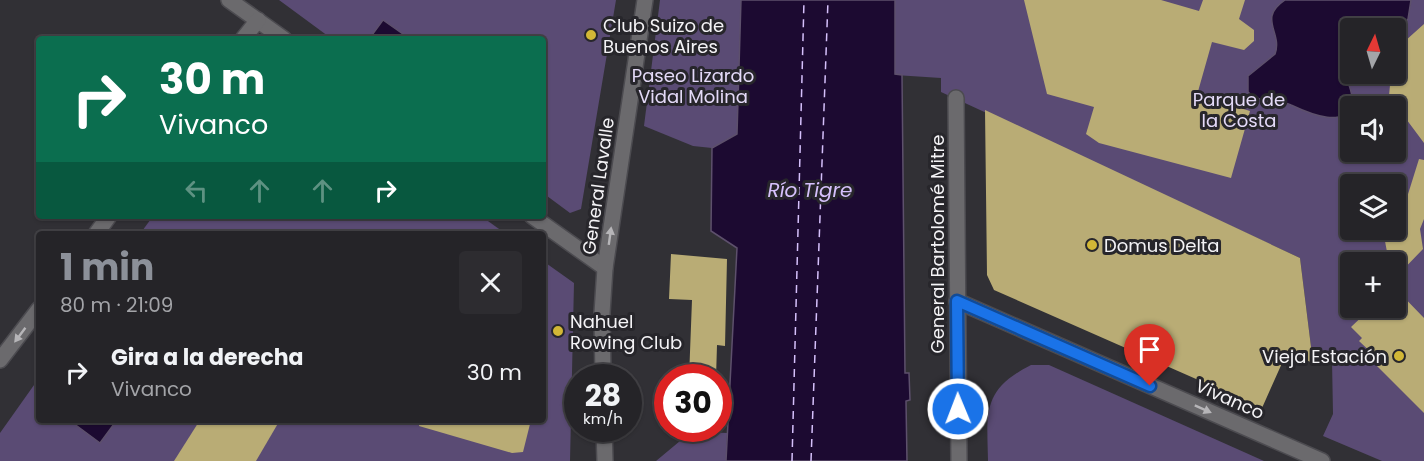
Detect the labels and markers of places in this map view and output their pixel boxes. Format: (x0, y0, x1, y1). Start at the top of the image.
place label: Club Suizo de Buenos Aires (603, 13, 724, 59)
marker: Club Suizo de Buenos Aires (584, 28, 598, 42)
place label: Domus Delta (1104, 233, 1220, 258)
marker: Domus Delta (1085, 238, 1099, 252)
place label: Nahuel Rowing Club (570, 309, 682, 355)
marker: Nahuel Rowing Club (551, 324, 565, 338)
pin (1124, 324, 1175, 386)
place label: Vieja Estación (1262, 344, 1387, 369)
marker: Vieja Estación (1392, 349, 1406, 363)

